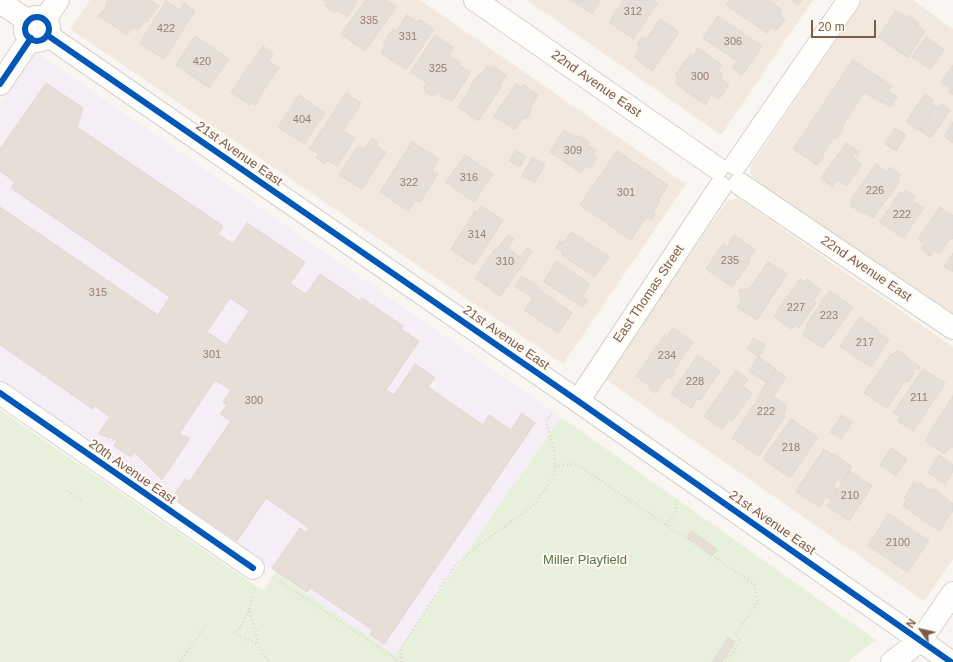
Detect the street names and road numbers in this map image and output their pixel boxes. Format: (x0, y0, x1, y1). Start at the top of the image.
street label: 22nd Avenue East (548, 47, 644, 121)
street label: 21st Avenue East (193, 118, 285, 190)
street label: 22nd Avenue East (818, 233, 914, 305)
street label: East Thomas Street (610, 242, 688, 346)
street label: 21st Avenue East (460, 302, 552, 374)
street label: 20th Avenue East (86, 436, 178, 508)
street label: 21st Avenue East (726, 487, 818, 559)

